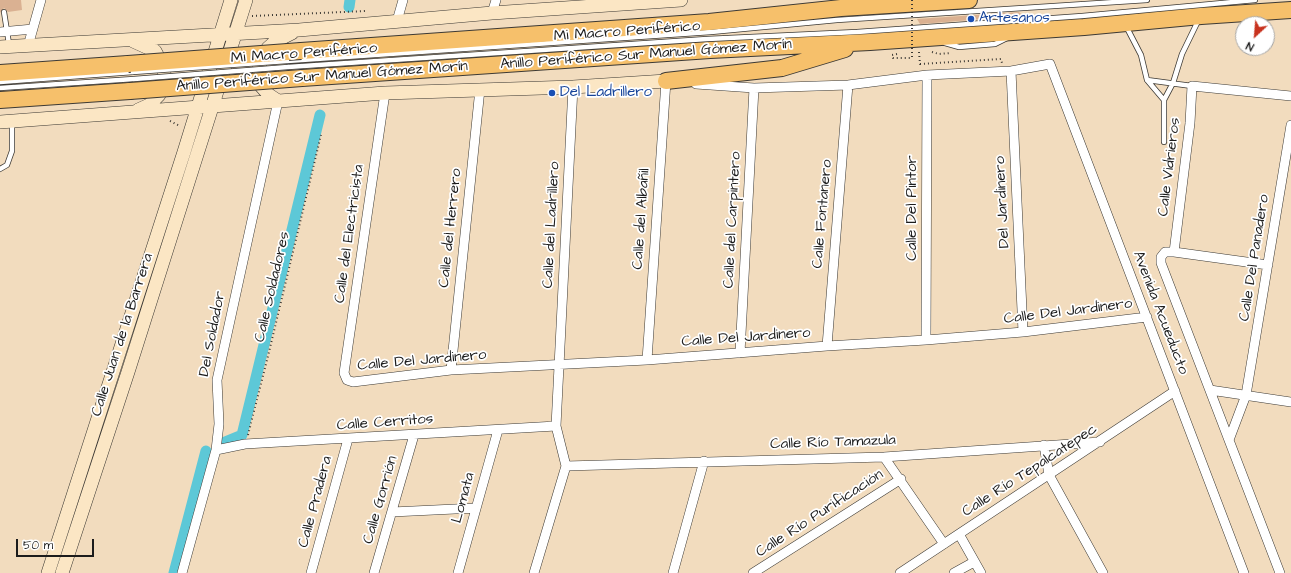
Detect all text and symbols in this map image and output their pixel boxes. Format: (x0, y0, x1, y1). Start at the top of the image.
place label: Artesanos (979, 10, 1050, 28)
marker: Artesanos (966, 14, 976, 24)
north arrow (1235, 16, 1275, 56)
street label: Mi Macro Periférico (553, 18, 701, 46)
street label: Anillo Periférico Sur Manuel Gómez Morín (500, 36, 792, 74)
text: N (1244, 38, 1256, 55)
street label: Mi Macro Periférico (230, 40, 378, 68)
street label: Anillo Periférico Sur Manuel Gómez Morín (176, 58, 468, 96)
place label: Del Ladrillero (560, 84, 652, 102)
marker: Del Ladrillero (547, 88, 557, 98)
street label: Calle Vidrieros (1155, 117, 1185, 217)
street label: Calle del Carpintero (720, 151, 746, 289)
street label: Calle Del Pintor (904, 155, 922, 261)
street label: Del Jardinero (992, 155, 1014, 249)
street label: Calle Fontanero (809, 159, 837, 269)
street label: Calle del Ladrillero (540, 161, 564, 289)
street label: Calle del Electricista (331, 164, 369, 304)
street label: Calle del Herrero (436, 167, 466, 289)
street label: Calle del Albañil (629, 168, 655, 270)
street label: Calle Del Panadero (1236, 193, 1274, 323)
street label: Calle Soldadores (252, 230, 294, 344)
street label: Avenida Acueducto (1128, 249, 1192, 377)
street label: Calle Juan de la Barrera (88, 251, 158, 419)
street label: Del Soldador (196, 290, 230, 378)
street label: Calle Del Jardinero (1003, 295, 1133, 329)
street label: Calle Del Jardinero (681, 325, 811, 351)
street label: Calle Del Jardinero (357, 346, 487, 376)
street label: Calle Cerritos (336, 411, 434, 435)
street label: Calle Río Tepalcatepec (959, 421, 1101, 521)
street label: Calle Río Tamazula (770, 432, 896, 454)
street label: Calle Pradera (295, 454, 337, 550)
street label: Calle Gorrión (360, 454, 402, 546)
street label: Calle Río Purificación (753, 466, 887, 562)
street label: Lomata (449, 471, 479, 525)
scale bar (18, 531, 96, 557)
text: 50 m (23, 537, 53, 554)

